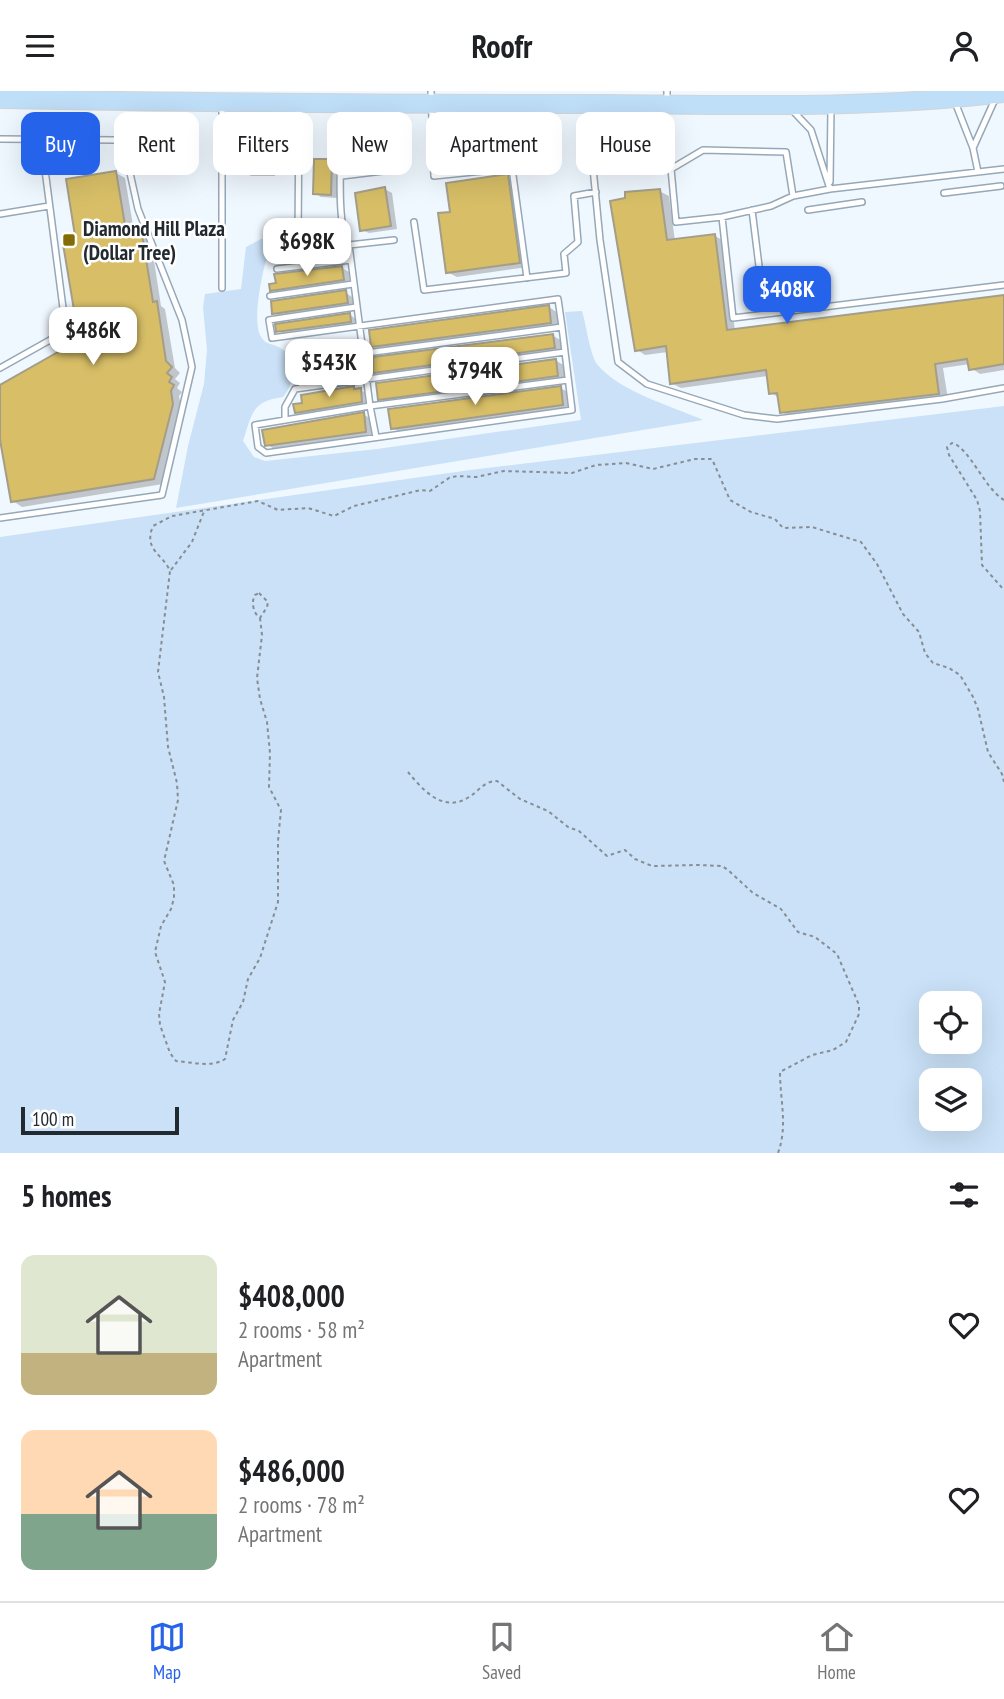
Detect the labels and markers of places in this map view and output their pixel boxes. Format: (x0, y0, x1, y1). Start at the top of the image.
place label: Diamond Hill Plaza (Dollar Tree) (83, 215, 225, 266)
pin: $698K (258, 219, 356, 278)
marker: Diamond Hill Plaza (Dollar Tree) (61, 232, 77, 248)
pin: $408K (738, 267, 836, 326)
pin: $486K (44, 307, 142, 367)
pin: $543K (280, 339, 378, 399)
pin: $794K (426, 347, 524, 407)

